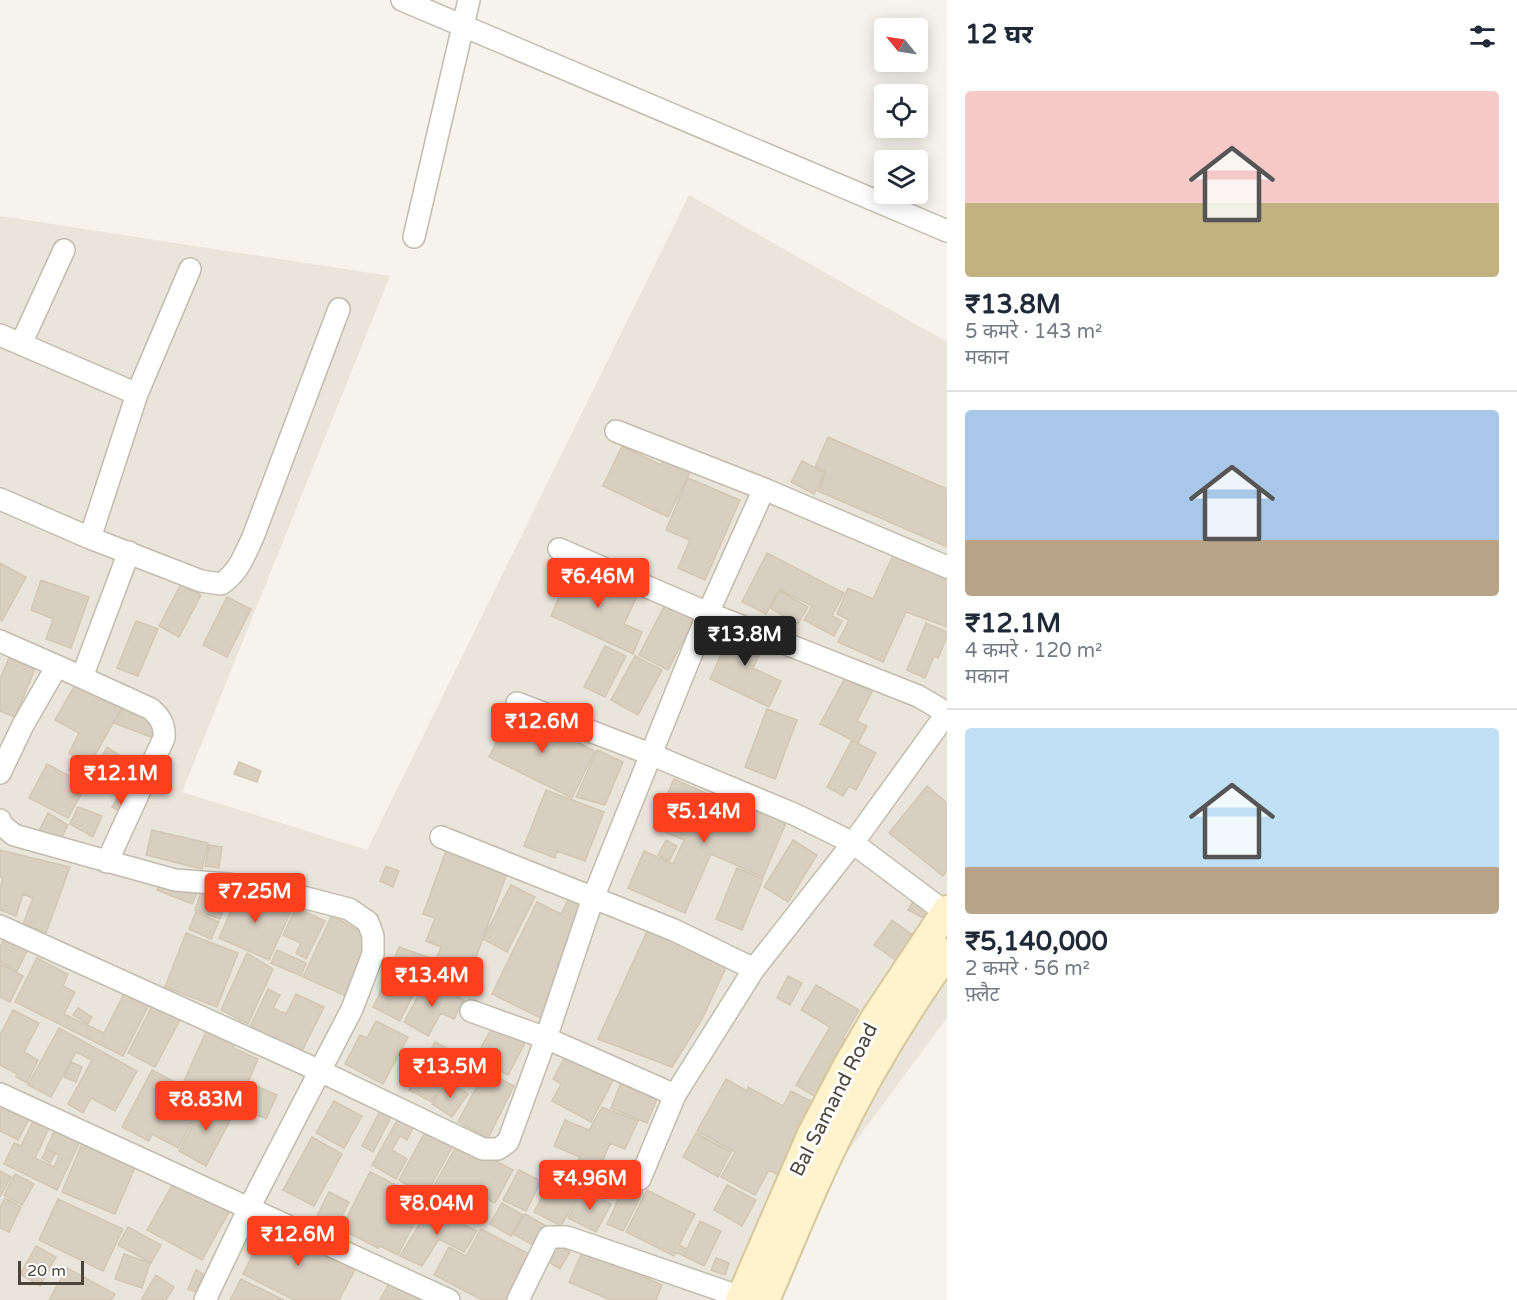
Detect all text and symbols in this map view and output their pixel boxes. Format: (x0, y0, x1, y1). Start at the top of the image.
north arrow (874, 18, 928, 72)
map controls (874, 18, 928, 204)
text: 12 घर (965, 19, 1033, 50)
icon: filters (1466, 20, 1499, 53)
button: locate (874, 84, 928, 138)
icon: home (1178, 130, 1286, 238)
button: layers (874, 150, 928, 204)
text: ₹13.8M (965, 289, 1061, 320)
text: 5 कमरे · 143 m² (965, 320, 1103, 344)
text: मकान (965, 346, 1009, 370)
icon: home (1178, 449, 1286, 557)
pin: ₹6.46M (549, 558, 647, 609)
text: ₹6.46M (561, 565, 635, 589)
text: ₹12.1M (965, 608, 1061, 639)
pin: ₹13.8M (696, 616, 794, 667)
text: ₹13.8M (708, 623, 782, 647)
text: 4 कमरे · 120 m² (965, 639, 1103, 663)
text: मकान (965, 665, 1009, 689)
pin: ₹12.6M (493, 703, 591, 754)
text: ₹12.6M (505, 710, 579, 734)
pin: ₹12.1M (72, 755, 170, 806)
text: ₹12.1M (84, 762, 158, 786)
icon: home (1178, 767, 1286, 875)
pin: ₹5.14M (655, 793, 753, 844)
text: ₹5.14M (667, 800, 741, 824)
pin: ₹7.25M (206, 873, 304, 924)
text: ₹7.25M (219, 880, 291, 904)
text: ₹5,140,000 (965, 926, 1108, 957)
pin: ₹13.4M (383, 957, 481, 1008)
text: 2 कमरे · 56 m² (965, 957, 1090, 981)
text: ₹13.4M (395, 964, 469, 988)
text: फ़्लैट (965, 983, 1000, 1007)
street label: Bal Samand Road (785, 1019, 883, 1181)
pin: ₹13.5M (401, 1048, 499, 1099)
text: ₹13.5M (413, 1055, 487, 1079)
pin: ₹8.83M (157, 1081, 255, 1132)
text: ₹8.83M (169, 1088, 243, 1112)
pin: ₹4.96M (541, 1160, 639, 1211)
text: ₹4.96M (553, 1167, 627, 1191)
pin: ₹8.04M (388, 1185, 486, 1236)
text: ₹8.04M (400, 1192, 474, 1216)
pin: ₹12.6M (249, 1216, 347, 1267)
text: ₹12.6M (261, 1223, 335, 1247)
scale bar (18, 1258, 84, 1286)
text: 20 m (27, 1261, 66, 1281)

